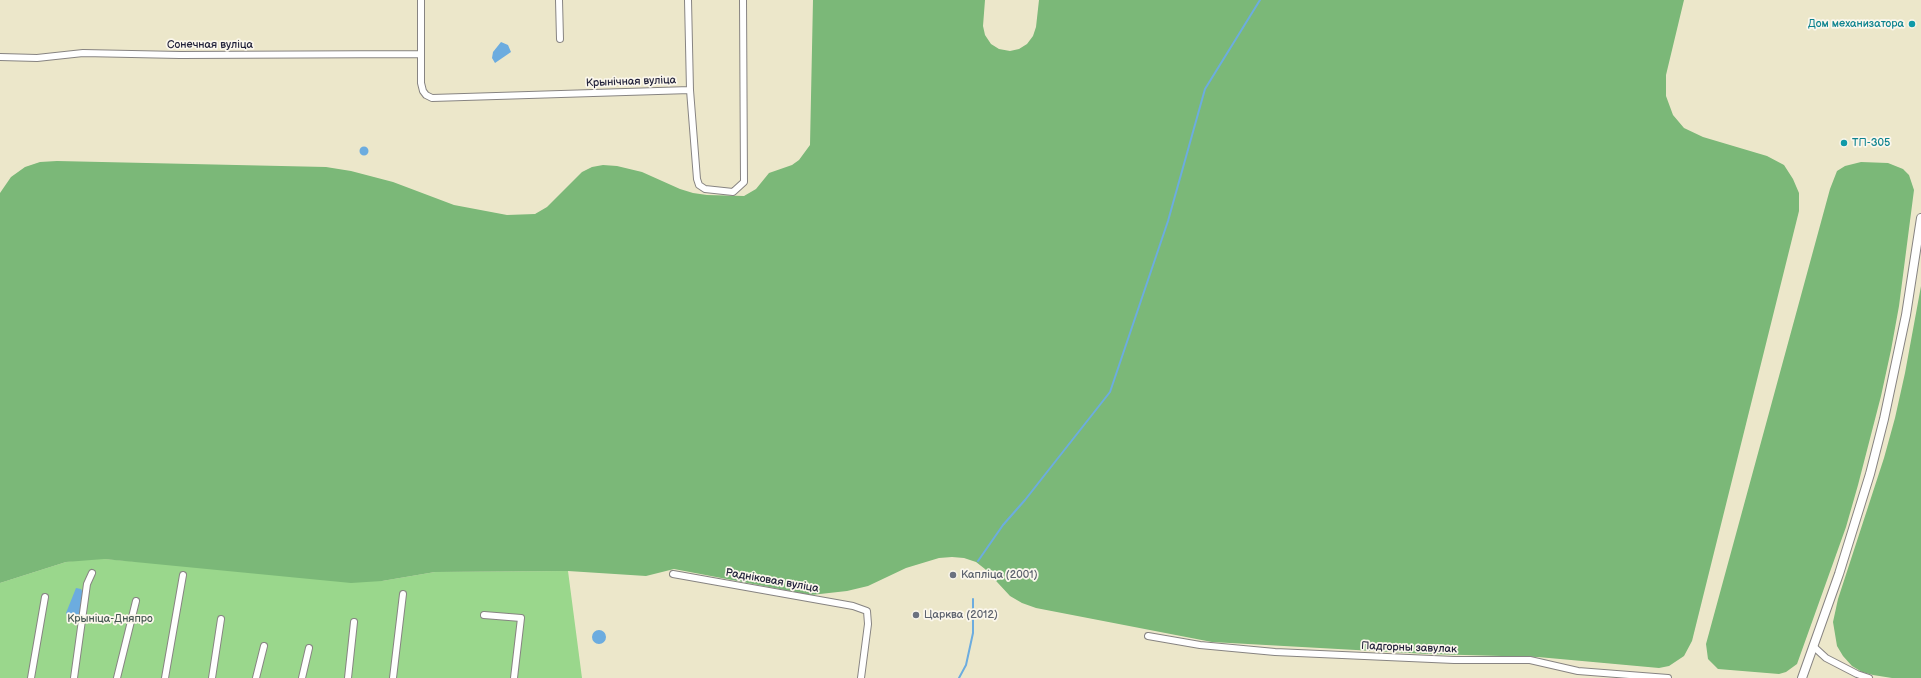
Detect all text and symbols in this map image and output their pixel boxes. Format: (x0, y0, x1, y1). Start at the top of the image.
place label: Дом механизатора (1808, 17, 1904, 31)
marker: Дом механизатора (1907, 19, 1917, 29)
street label: Сонечная вуліца (167, 38, 253, 52)
street label: Крынічная вуліца (586, 74, 676, 90)
place label: ТП-305 (1852, 136, 1890, 150)
marker: ТП-305 (1839, 138, 1849, 148)
street label: Радніковая вуліца (724, 566, 820, 596)
place label: Капліца (2001) (961, 568, 1038, 582)
marker: Капліца (2001) (948, 570, 958, 580)
place label: Царква (2012) (924, 608, 998, 622)
marker: Царква (2012) (911, 610, 921, 620)
park label: Крыніца-Дняпро (67, 612, 153, 626)
street label: Падгорны завулак (1361, 640, 1457, 656)

